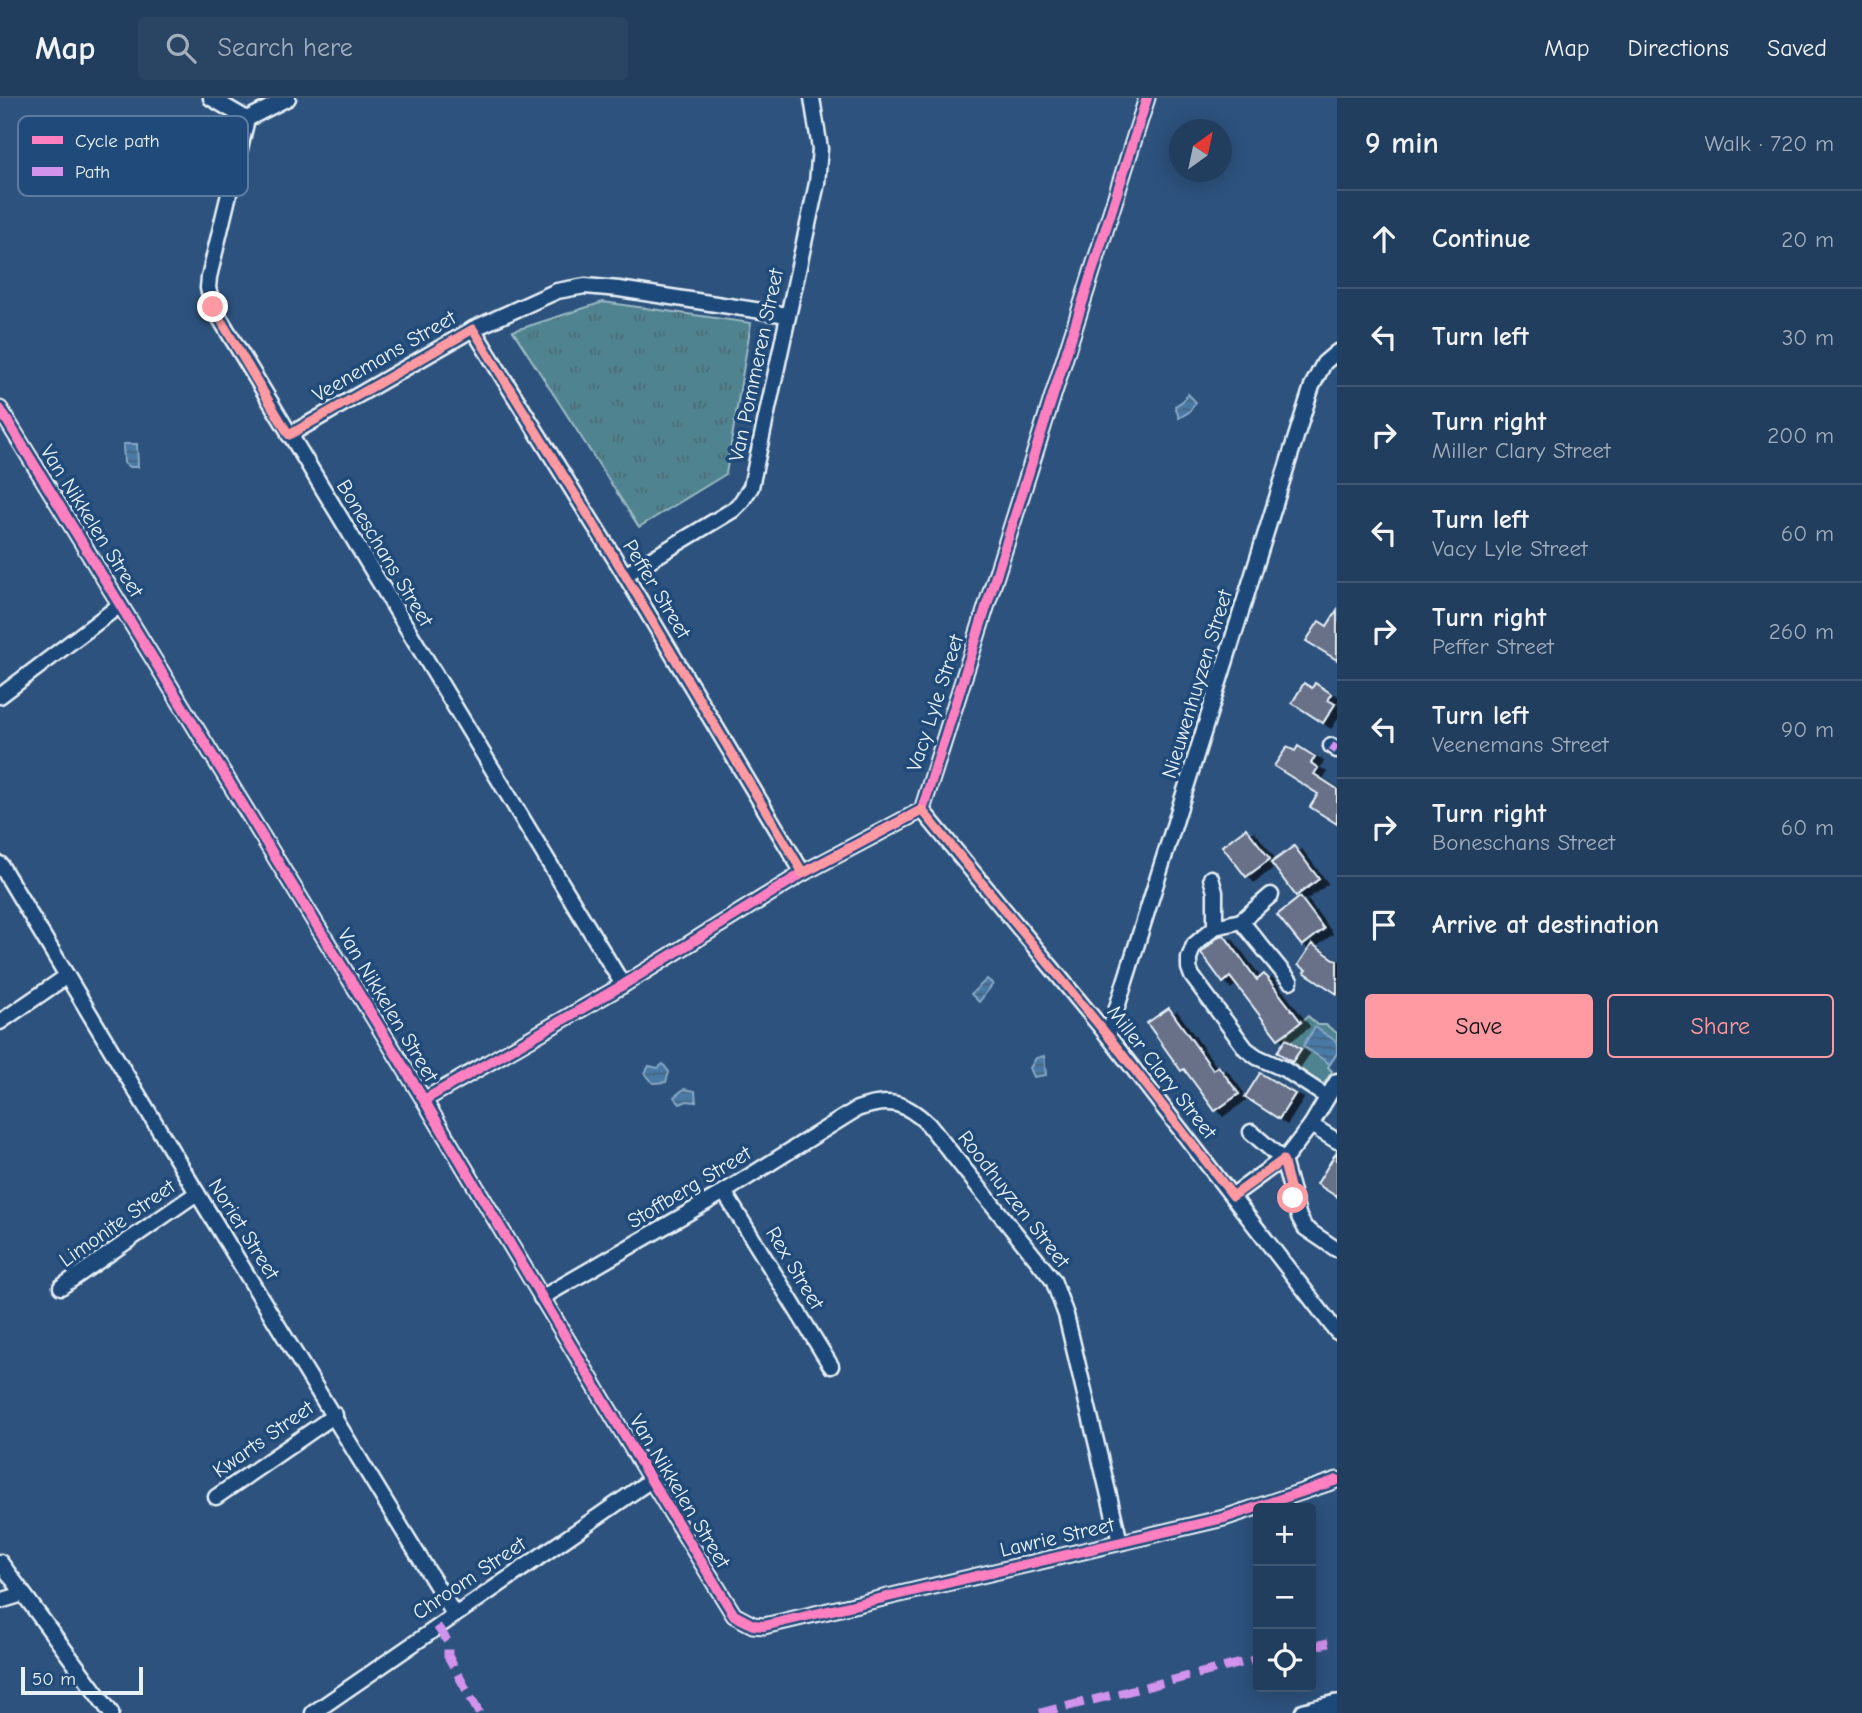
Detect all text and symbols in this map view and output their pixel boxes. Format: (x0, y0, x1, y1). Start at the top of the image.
search box (138, 17, 628, 80)
text: Map (35, 29, 96, 67)
icon: search (162, 29, 200, 67)
text: Search here (218, 33, 353, 63)
text: Map (1544, 34, 1590, 62)
text: Directions (1628, 34, 1729, 62)
text: Saved (1767, 34, 1827, 62)
legend (18, 116, 248, 196)
north arrow (1169, 119, 1232, 182)
text: 9 min (1365, 126, 1439, 161)
text: Cycle path (75, 130, 160, 152)
text: Walk · 720 m (1705, 130, 1834, 157)
text: Path (75, 161, 110, 183)
icon: ahead (1365, 220, 1403, 258)
text: Continue (1432, 224, 1530, 254)
text: 20 m (1781, 226, 1834, 253)
street label: Van Pommeren Street (724, 265, 788, 464)
route end (197, 291, 228, 322)
street label: Veenemans Street (308, 305, 461, 407)
icon: left (1365, 318, 1403, 356)
text: Turn left (1432, 322, 1529, 352)
text: 30 m (1782, 324, 1834, 351)
text: Turn right (1432, 407, 1546, 437)
icon: right (1365, 416, 1403, 454)
text: 200 m (1767, 422, 1834, 449)
text: Miller Clary Street (1432, 437, 1611, 464)
street label: Van Nikkelen Street (35, 440, 149, 602)
street label: Boneschans Street (332, 475, 439, 632)
text: Turn left (1432, 505, 1529, 535)
icon: left (1365, 514, 1403, 552)
text: 60 m (1781, 520, 1834, 547)
street label: Peffer Street (618, 535, 696, 644)
text: Vacy Lyle Street (1432, 535, 1588, 562)
street label: Nieuwenhuyzen Street (1157, 586, 1237, 781)
text: Turn right (1432, 603, 1546, 633)
icon: right (1365, 612, 1403, 650)
text: 260 m (1769, 618, 1834, 645)
street label: Vacy Lyle Street (902, 631, 969, 774)
text: Peffer Street (1432, 633, 1554, 660)
text: Turn left (1432, 701, 1529, 731)
icon: left (1365, 710, 1403, 748)
text: 90 m (1781, 716, 1834, 743)
text: Veenemans Street (1432, 731, 1609, 758)
text: Turn right (1432, 799, 1546, 829)
icon: right (1365, 808, 1403, 846)
text: 60 m (1781, 814, 1834, 841)
text: Boneschans Street (1432, 829, 1615, 856)
icon: arrive (1365, 906, 1403, 944)
text: Arrive at destination (1432, 910, 1659, 940)
street label: Van Nikkelen Street (333, 924, 444, 1087)
button: Save (1365, 994, 1593, 1058)
button: Share (1607, 994, 1834, 1058)
street label: Miller Clary Street (1102, 1000, 1222, 1144)
street label: Roodhuyzen Street (953, 1126, 1076, 1273)
street label: Stoffberg Street (623, 1140, 756, 1233)
street label: Limonite Street (55, 1174, 180, 1272)
street label: Noriet Street (204, 1174, 285, 1285)
route start (1277, 1182, 1308, 1213)
street label: Rex Street (761, 1222, 830, 1315)
street label: Kwarts Street (208, 1395, 319, 1483)
street label: Van Nikkelen Street (625, 1410, 736, 1573)
map controls (1253, 1503, 1316, 1692)
button: + (1253, 1503, 1316, 1566)
street label: Lawrie Street (997, 1512, 1118, 1562)
street label: Chroom Street (408, 1531, 531, 1625)
button: − (1253, 1566, 1316, 1629)
button: locate (1253, 1629, 1316, 1692)
scale bar (21, 1664, 144, 1696)
text: 50 m (32, 1668, 76, 1690)

